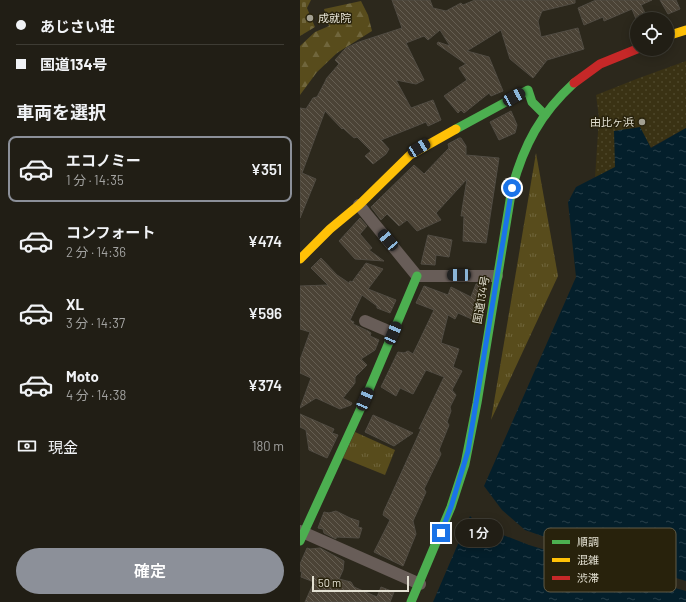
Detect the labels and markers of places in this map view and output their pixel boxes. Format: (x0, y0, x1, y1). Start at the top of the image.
place label: 成就院 (318, 11, 351, 24)
marker: 成就院 (305, 13, 315, 23)
place label: 由比ヶ浜 (590, 115, 634, 128)
marker: 由比ヶ浜 (637, 117, 647, 127)

